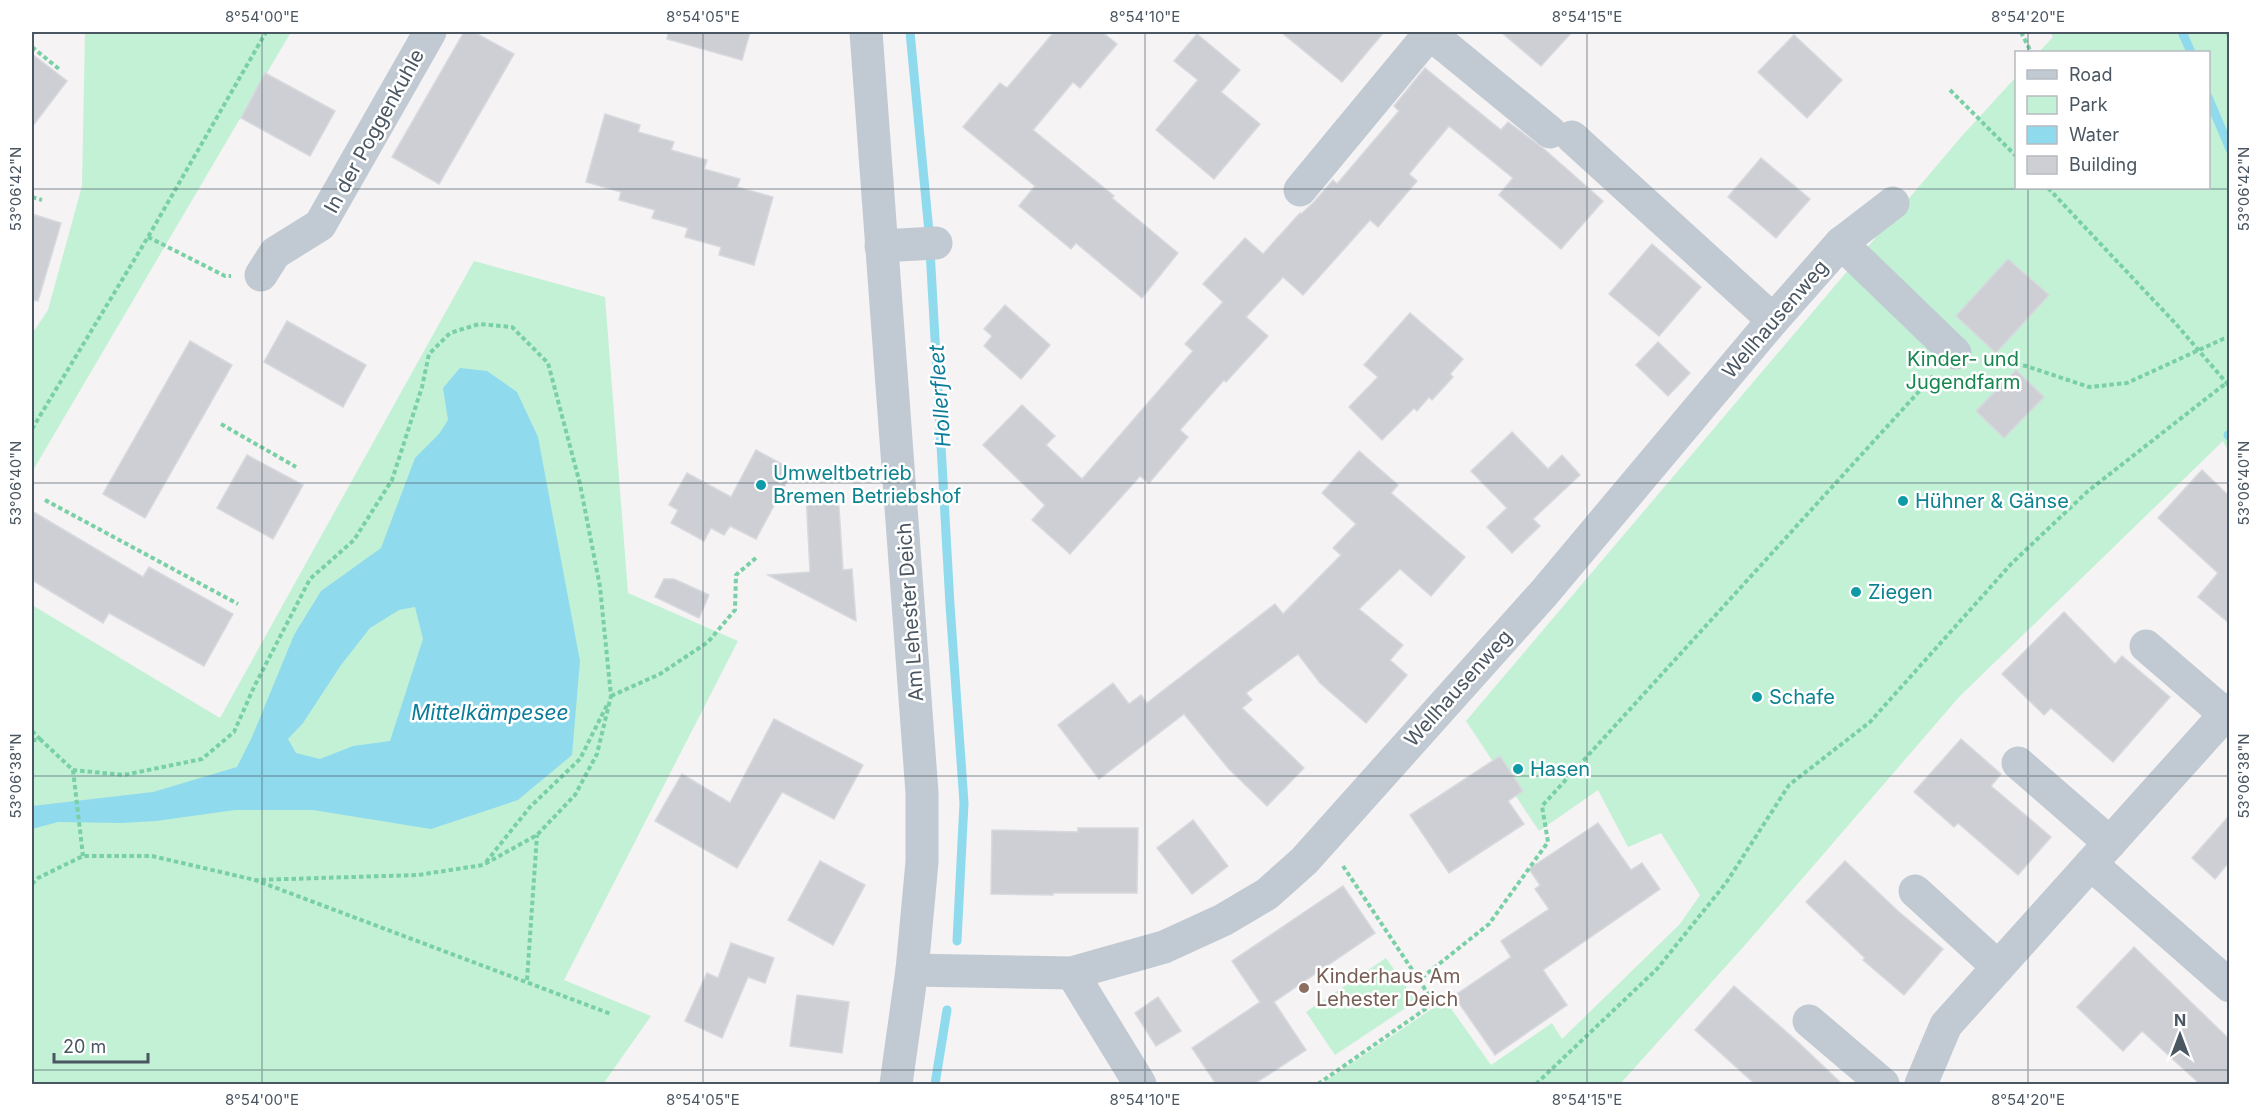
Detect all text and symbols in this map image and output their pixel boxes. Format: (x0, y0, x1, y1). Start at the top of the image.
text: 8°54'00"E (225, 7, 299, 26)
text: 8°54'05"E (666, 7, 740, 26)
text: 8°54'10"E (1110, 7, 1180, 26)
text: 8°54'15"E (1552, 7, 1622, 26)
text: 8°54'20"E (1991, 7, 2065, 26)
street label: In der Poggenkuhle (319, 45, 429, 217)
legend (2015, 51, 2210, 189)
text: Road (2069, 64, 2112, 85)
text: Park (2069, 94, 2108, 115)
text: Water (2069, 124, 2119, 145)
text: 53°06'42"N (6, 147, 25, 231)
text: 53°06'42"N (2234, 147, 2253, 231)
text: Building (2069, 154, 2137, 175)
street label: Wellhausenweg (1717, 255, 1833, 383)
water label: Hollerfleet (923, 343, 956, 448)
park label: Kinder- und Jugendfarm (1906, 347, 2020, 394)
text: 53°06'40"N (6, 441, 25, 525)
text: 53°06'40"N (2234, 441, 2253, 525)
place label: Umweltbetrieb Bremen Betriebshof (773, 461, 962, 508)
marker: Umweltbetrieb Bremen Betriebshof (754, 478, 768, 492)
place label: Hühner & Gänse (1915, 489, 2069, 513)
marker: Hühner & Gänse (1896, 494, 1910, 508)
street label: Am Lehester Deich (892, 522, 928, 702)
place label: Ziegen (1868, 580, 1933, 604)
marker: Ziegen (1849, 585, 1863, 599)
street label: Wellhausenweg (1399, 625, 1517, 751)
place label: Schafe (1769, 685, 1835, 709)
marker: Schafe (1750, 690, 1764, 704)
water label: Mittelkämpesee (411, 700, 569, 725)
text: 53°06'38"N (6, 733, 25, 819)
text: 53°06'38"N (2234, 733, 2253, 819)
place label: Hasen (1530, 757, 1590, 781)
marker: Hasen (1511, 762, 1525, 776)
place label: Kinderhaus Am Lehester Deich (1316, 964, 1461, 1011)
marker: Kinderhaus Am Lehester Deich (1297, 981, 1311, 995)
north arrow (2150, 1005, 2210, 1065)
text: N (2174, 1010, 2186, 1030)
scale bar (54, 1026, 148, 1064)
text: 20 m (63, 1036, 106, 1057)
text: 8°54'00"E (225, 1090, 299, 1109)
text: 8°54'05"E (666, 1090, 740, 1109)
text: 8°54'10"E (1110, 1090, 1180, 1109)
text: 8°54'15"E (1552, 1090, 1622, 1109)
text: 8°54'20"E (1991, 1090, 2065, 1109)

